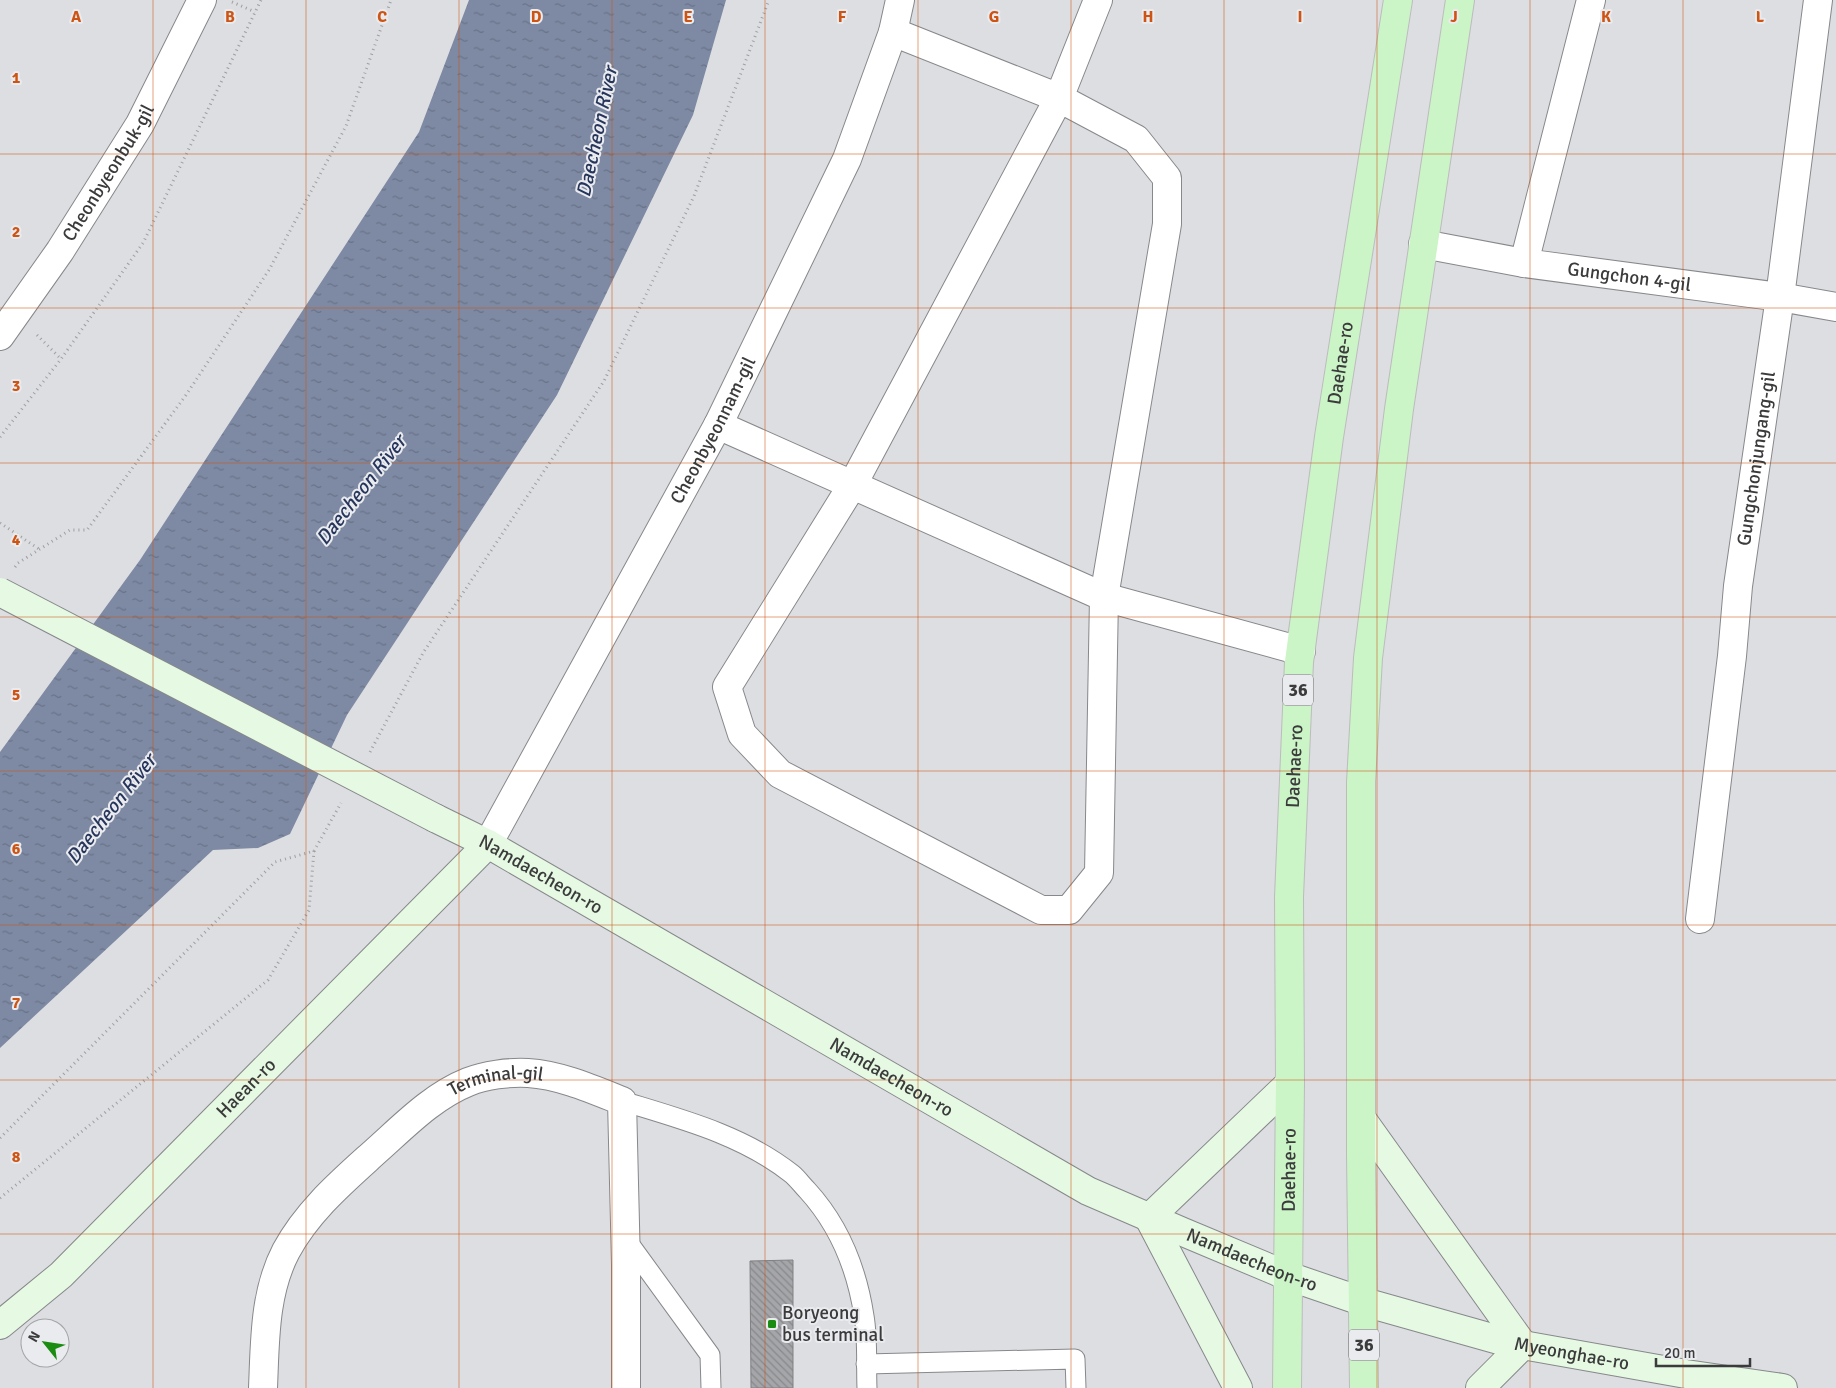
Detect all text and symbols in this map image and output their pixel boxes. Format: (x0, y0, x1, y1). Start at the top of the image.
text: A (71, 7, 82, 27)
text: B (225, 7, 235, 27)
text: C (377, 7, 387, 27)
text: D (531, 7, 542, 27)
text: E (683, 7, 693, 27)
text: F (838, 7, 847, 27)
text: G (989, 7, 999, 27)
text: H (1143, 7, 1153, 27)
text: I (1297, 7, 1303, 27)
text: J (1450, 7, 1458, 27)
text: K (1601, 7, 1611, 27)
text: L (1756, 7, 1765, 27)
water label: Daecheon River (571, 62, 624, 199)
text: 1 (12, 68, 21, 88)
street label: Cheonbyeonbuk-gil (57, 100, 160, 246)
text: 2 (12, 222, 20, 242)
street label: Gungchon 4-gil (1566, 257, 1693, 297)
street label: Daehae-ro (1322, 320, 1359, 406)
street label: Cheonbyeonnam-gil (665, 353, 761, 508)
street label: Gungchonjungang-gil (1732, 370, 1781, 547)
text: 3 (12, 376, 20, 396)
water label: Daecheon River (310, 428, 413, 550)
text: 4 (12, 530, 21, 550)
road number: 36 (1283, 674, 1313, 706)
text: 5 (12, 685, 20, 705)
street label: Daehae-ro (1281, 724, 1308, 809)
water label: Daecheon River (60, 747, 163, 869)
street label: Namdaecheon-ro (475, 829, 607, 920)
text: 6 (12, 839, 21, 859)
text: 7 (12, 993, 21, 1013)
street label: Namdaecheon-ro (825, 1032, 958, 1123)
street label: Haean-ro (211, 1053, 281, 1123)
street label: Terminal-gil (444, 1061, 545, 1102)
street label: Daehae-ro (1277, 1128, 1302, 1212)
text: 8 (12, 1147, 21, 1167)
street label: Namdaecheon-ro (1183, 1223, 1320, 1297)
place label: Boryeong bus terminal (782, 1301, 884, 1347)
north arrow (20, 1318, 70, 1368)
marker: Boryeong bus terminal (766, 1318, 778, 1330)
text: N (24, 1328, 44, 1345)
road number: 36 (1349, 1330, 1379, 1360)
street label: Myeonghae-ro (1512, 1332, 1631, 1376)
scale bar (1656, 1336, 1750, 1368)
text: 20 m (1664, 1344, 1695, 1362)

